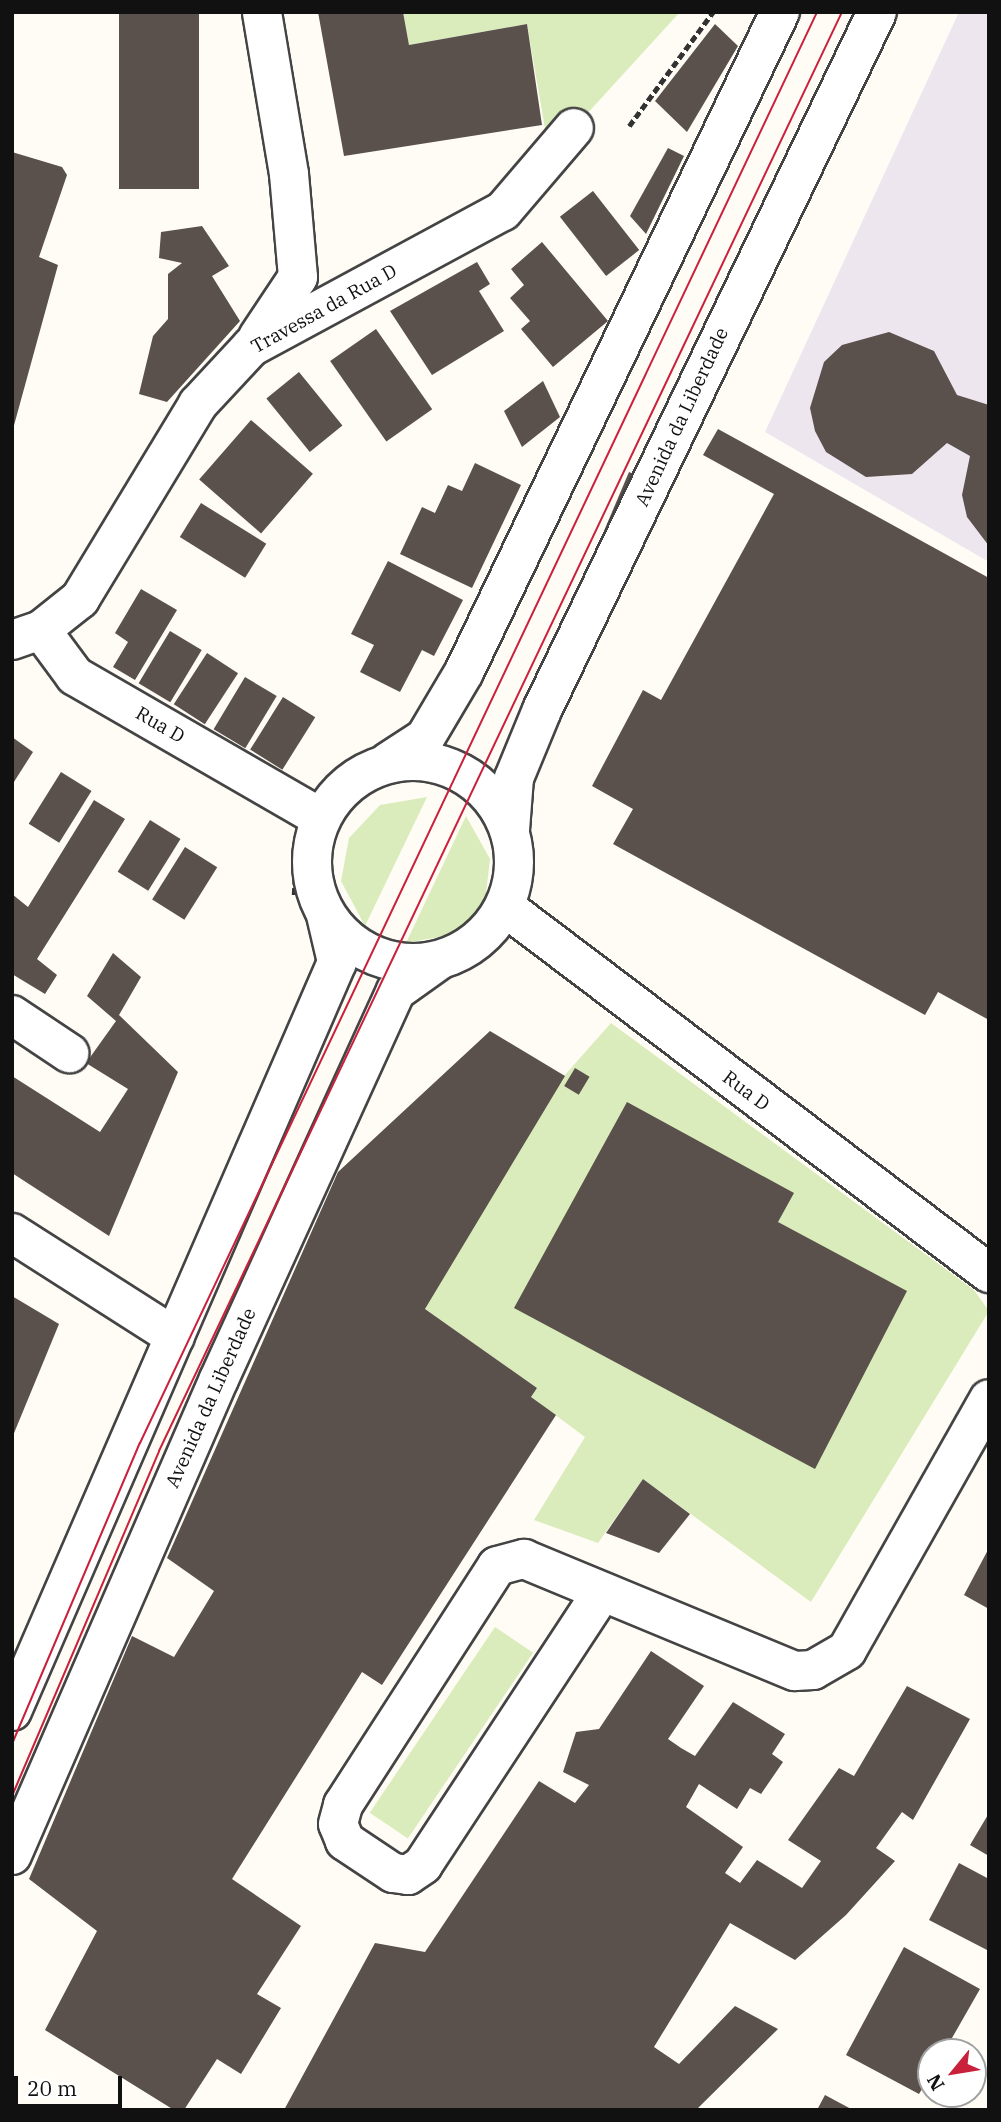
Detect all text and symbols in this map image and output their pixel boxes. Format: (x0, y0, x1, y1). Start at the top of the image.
street label: Travessa da Rua D (247, 260, 401, 358)
street label: Avenida da Liberdade (631, 324, 733, 510)
street label: Rua D (132, 702, 188, 748)
street label: Rua D (718, 1066, 774, 1116)
street label: Avenida da Liberdade (161, 1304, 261, 1492)
north arrow (917, 2038, 987, 2108)
scale bar (18, 2062, 126, 2106)
text: N (921, 2070, 950, 2095)
text: 20 m (27, 2074, 77, 2102)

